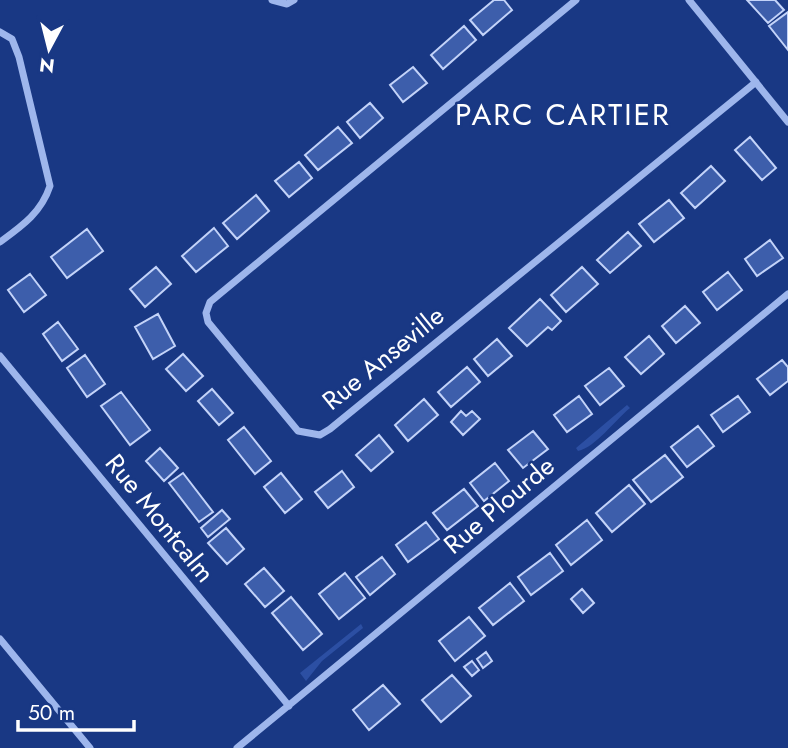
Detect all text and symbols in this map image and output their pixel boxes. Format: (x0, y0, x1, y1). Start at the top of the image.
north arrow (14, 14, 84, 84)
text: N (38, 51, 56, 80)
district label: PARC CARTIER (455, 93, 671, 136)
street label: Rue Anseville (314, 297, 452, 419)
street label: Rue Montcalm (96, 446, 224, 590)
street label: Rue Plourde (435, 447, 563, 563)
scale bar (18, 688, 133, 732)
text: 50 m (28, 698, 75, 728)

